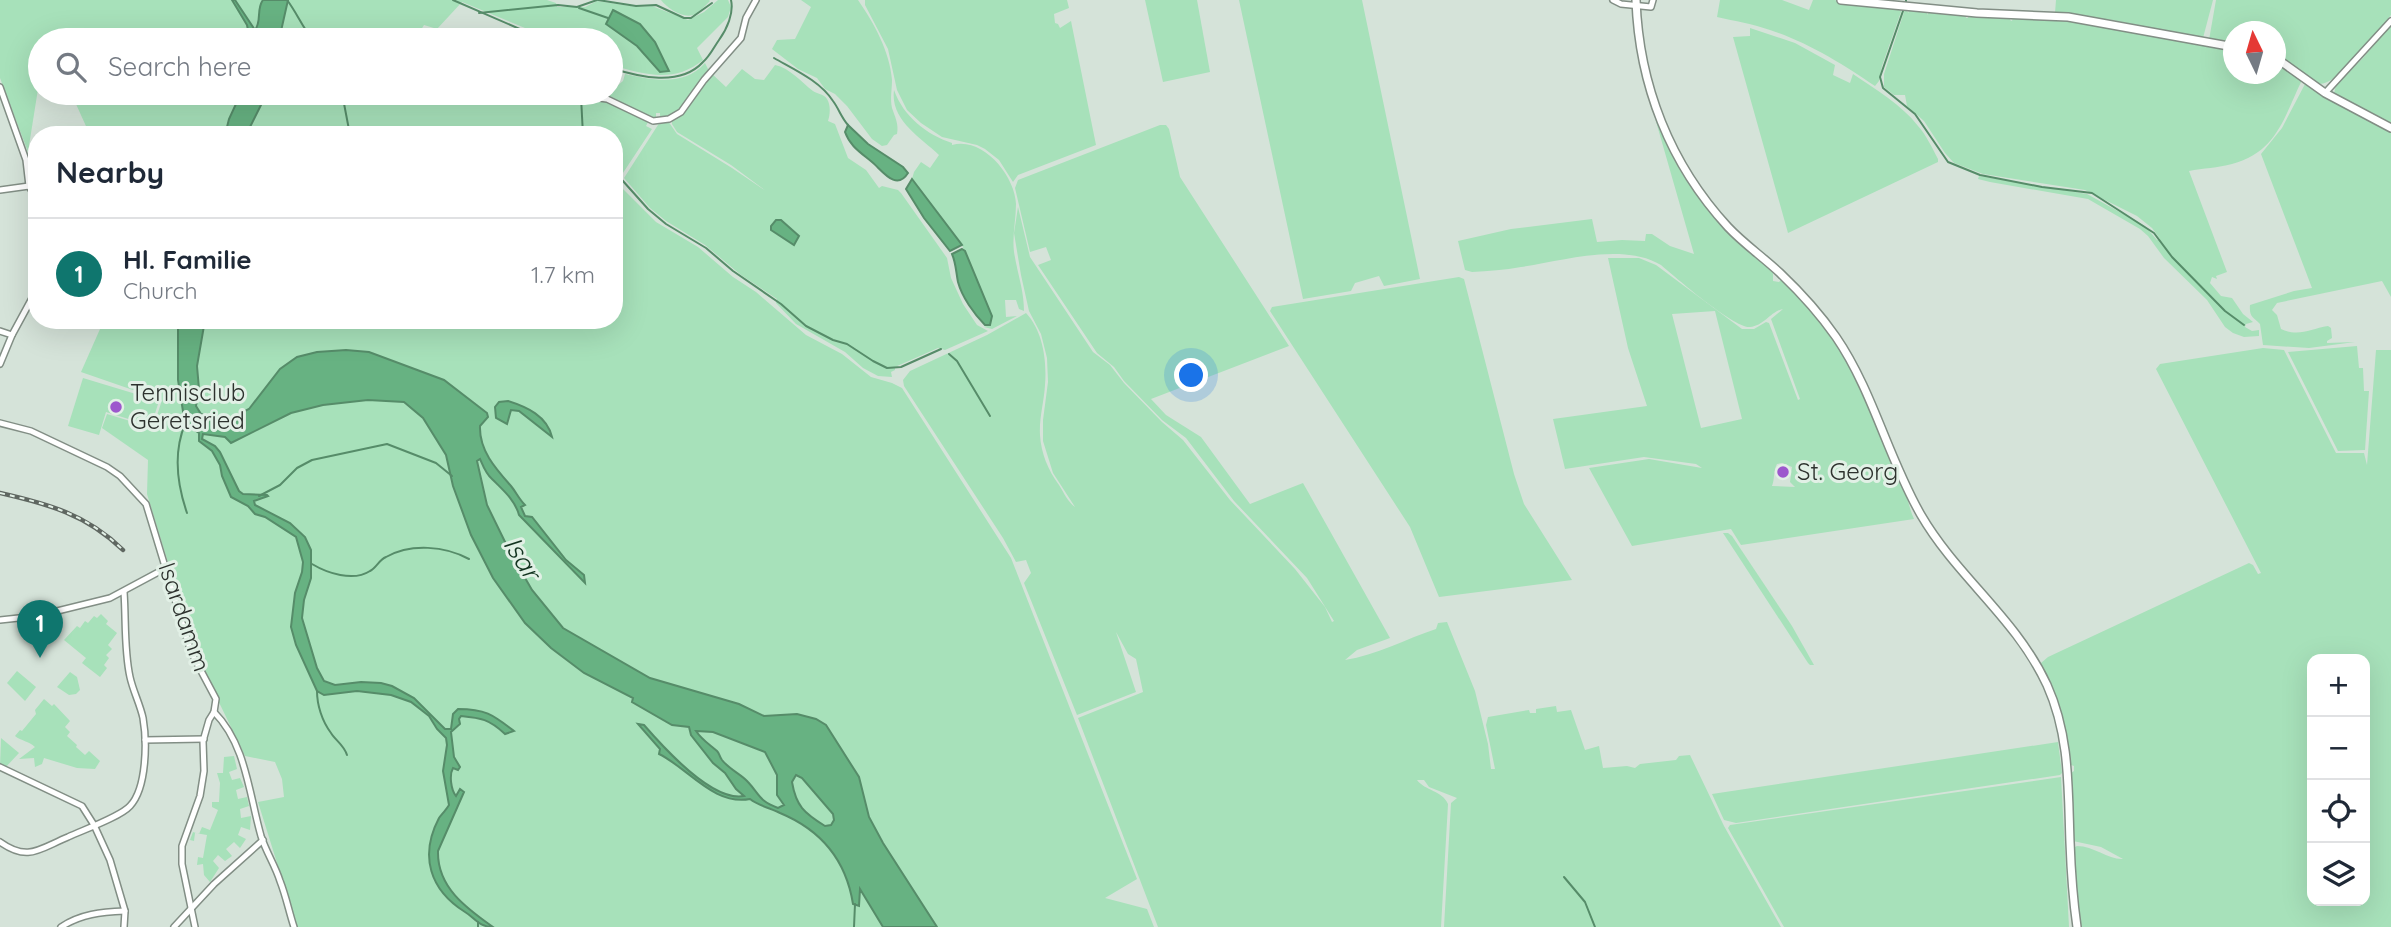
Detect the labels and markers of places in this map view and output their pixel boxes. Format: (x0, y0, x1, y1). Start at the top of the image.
place label: Tennisclub Geretsried (130, 377, 245, 435)
marker: Tennisclub Geretsried (108, 399, 124, 415)
place label: St. Georg (1797, 456, 1898, 486)
marker: St. Georg (1775, 464, 1791, 480)
pin: 1 (17, 600, 63, 658)

